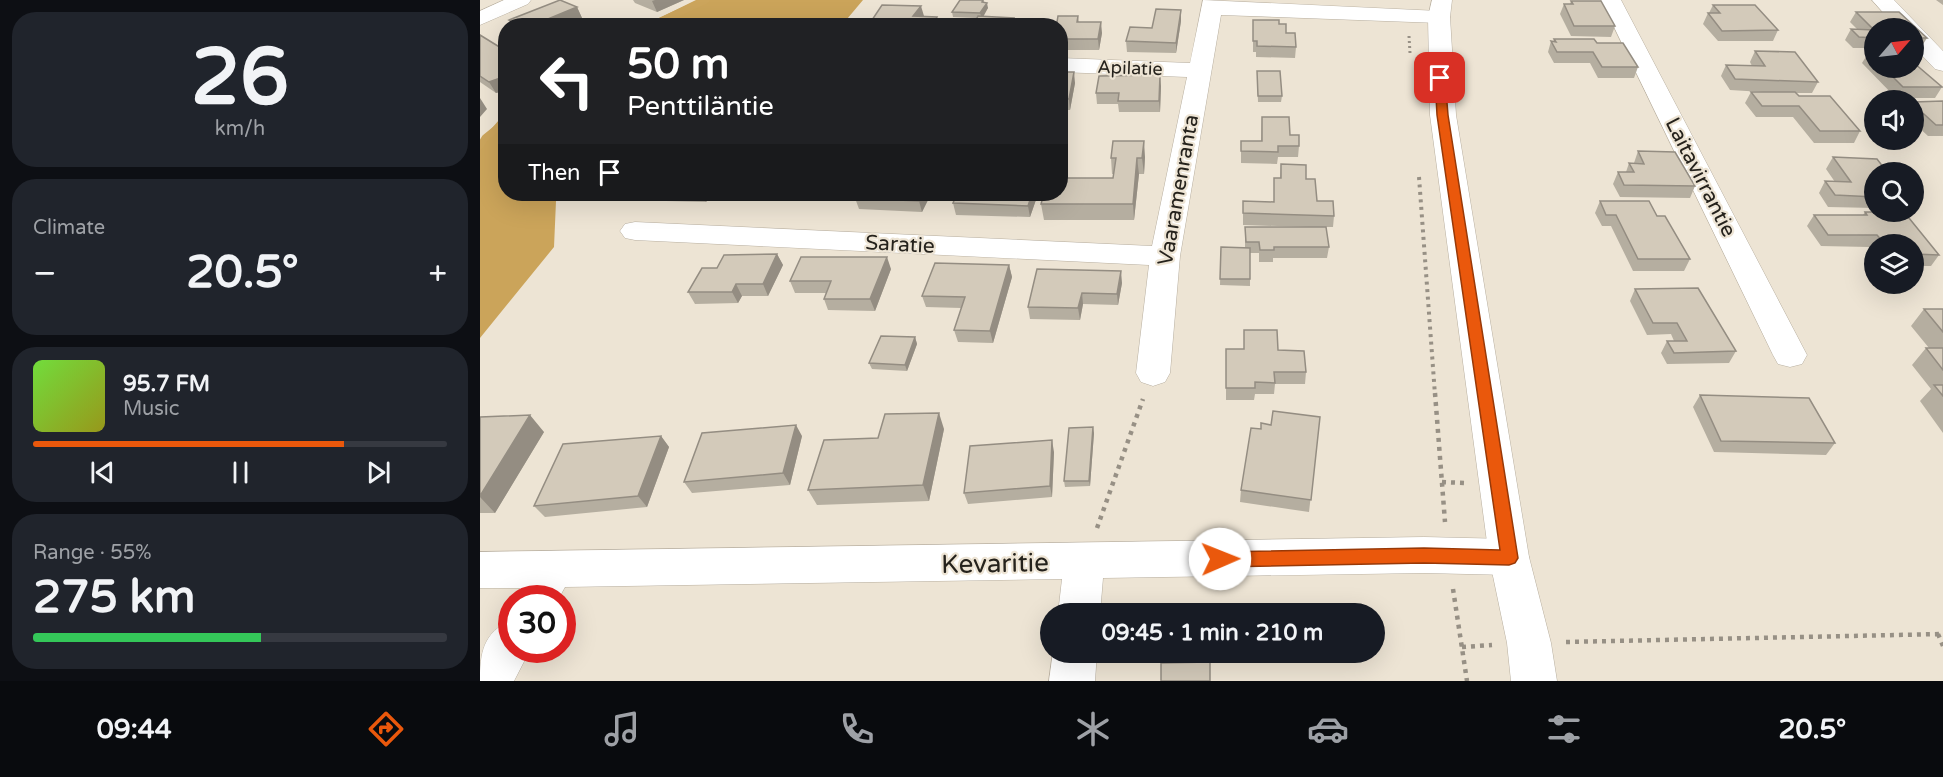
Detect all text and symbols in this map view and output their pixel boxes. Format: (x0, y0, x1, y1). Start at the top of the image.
north arrow (1864, 18, 1924, 78)
map controls (1864, 18, 1924, 294)
text: 26 (191, 31, 289, 125)
text: 50 m (627, 39, 729, 90)
icon: left (528, 42, 606, 120)
pin (1414, 52, 1465, 103)
street label: Apilatie (1097, 56, 1163, 80)
icon: arrive (1423, 61, 1456, 94)
text: Penttiläntie (627, 90, 774, 123)
button: sound (1864, 90, 1924, 150)
street label: Vaaramenranta (1153, 113, 1204, 268)
street label: Laitavirrantie (1660, 113, 1741, 241)
text: km/h (215, 117, 265, 141)
icon: arrive (593, 156, 626, 189)
text: Then (528, 160, 581, 186)
button: search (1864, 162, 1924, 222)
text: Climate (33, 216, 105, 240)
street label: Saratie (865, 230, 935, 259)
button: layers (1864, 234, 1924, 294)
text: 20.5° (186, 246, 299, 300)
text: − (33, 254, 57, 293)
text: + (428, 254, 447, 293)
text: 95.7 FM (123, 371, 210, 397)
text: Music (123, 397, 179, 421)
icon: previous (86, 456, 119, 489)
icon: pause (224, 456, 257, 489)
icon: next (362, 456, 395, 489)
position arrow (1188, 527, 1252, 591)
text: Range · 55% (33, 541, 152, 565)
street label: Kevaritie (941, 547, 1049, 580)
text: 275 km (33, 571, 195, 625)
speed limit sign: 30 (498, 585, 576, 663)
text: 09:45 · 1 min · 210 m (1102, 620, 1323, 646)
icon: directions (365, 708, 407, 750)
icon: music (601, 708, 643, 750)
icon: phone (836, 708, 878, 750)
icon: climate (1072, 708, 1114, 750)
icon: car (1307, 708, 1349, 750)
icon: filters (1543, 708, 1585, 750)
text: 09:44 (97, 713, 172, 746)
text: 20.5° (1779, 713, 1846, 746)

